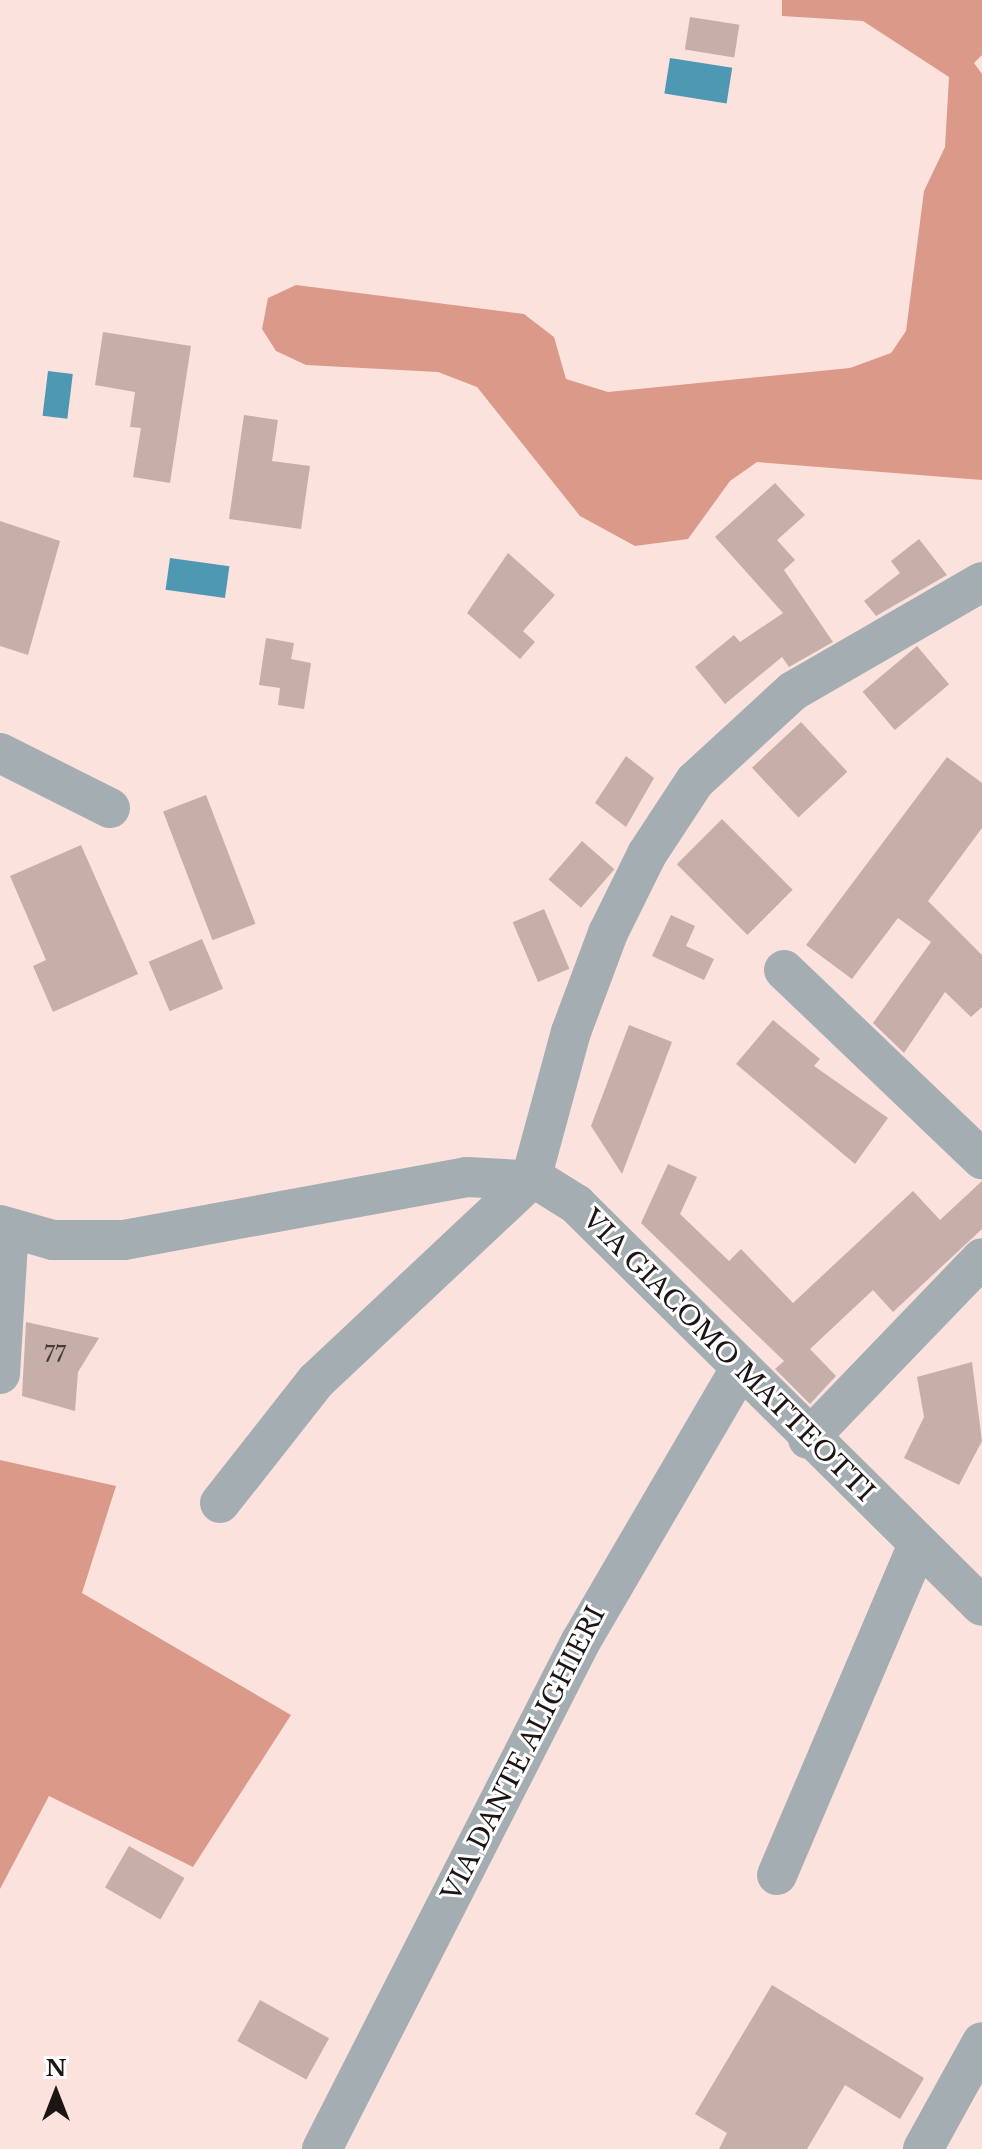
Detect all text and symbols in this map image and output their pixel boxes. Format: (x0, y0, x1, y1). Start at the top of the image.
street label: VIA GIACOMO MATTEOTTI (575, 1203, 881, 1509)
house number: 77 (44, 1342, 66, 1368)
street label: VIA DANTE ALIGHIERI (435, 1600, 613, 1908)
north arrow (16, 2053, 96, 2133)
text: N (46, 2055, 66, 2082)

